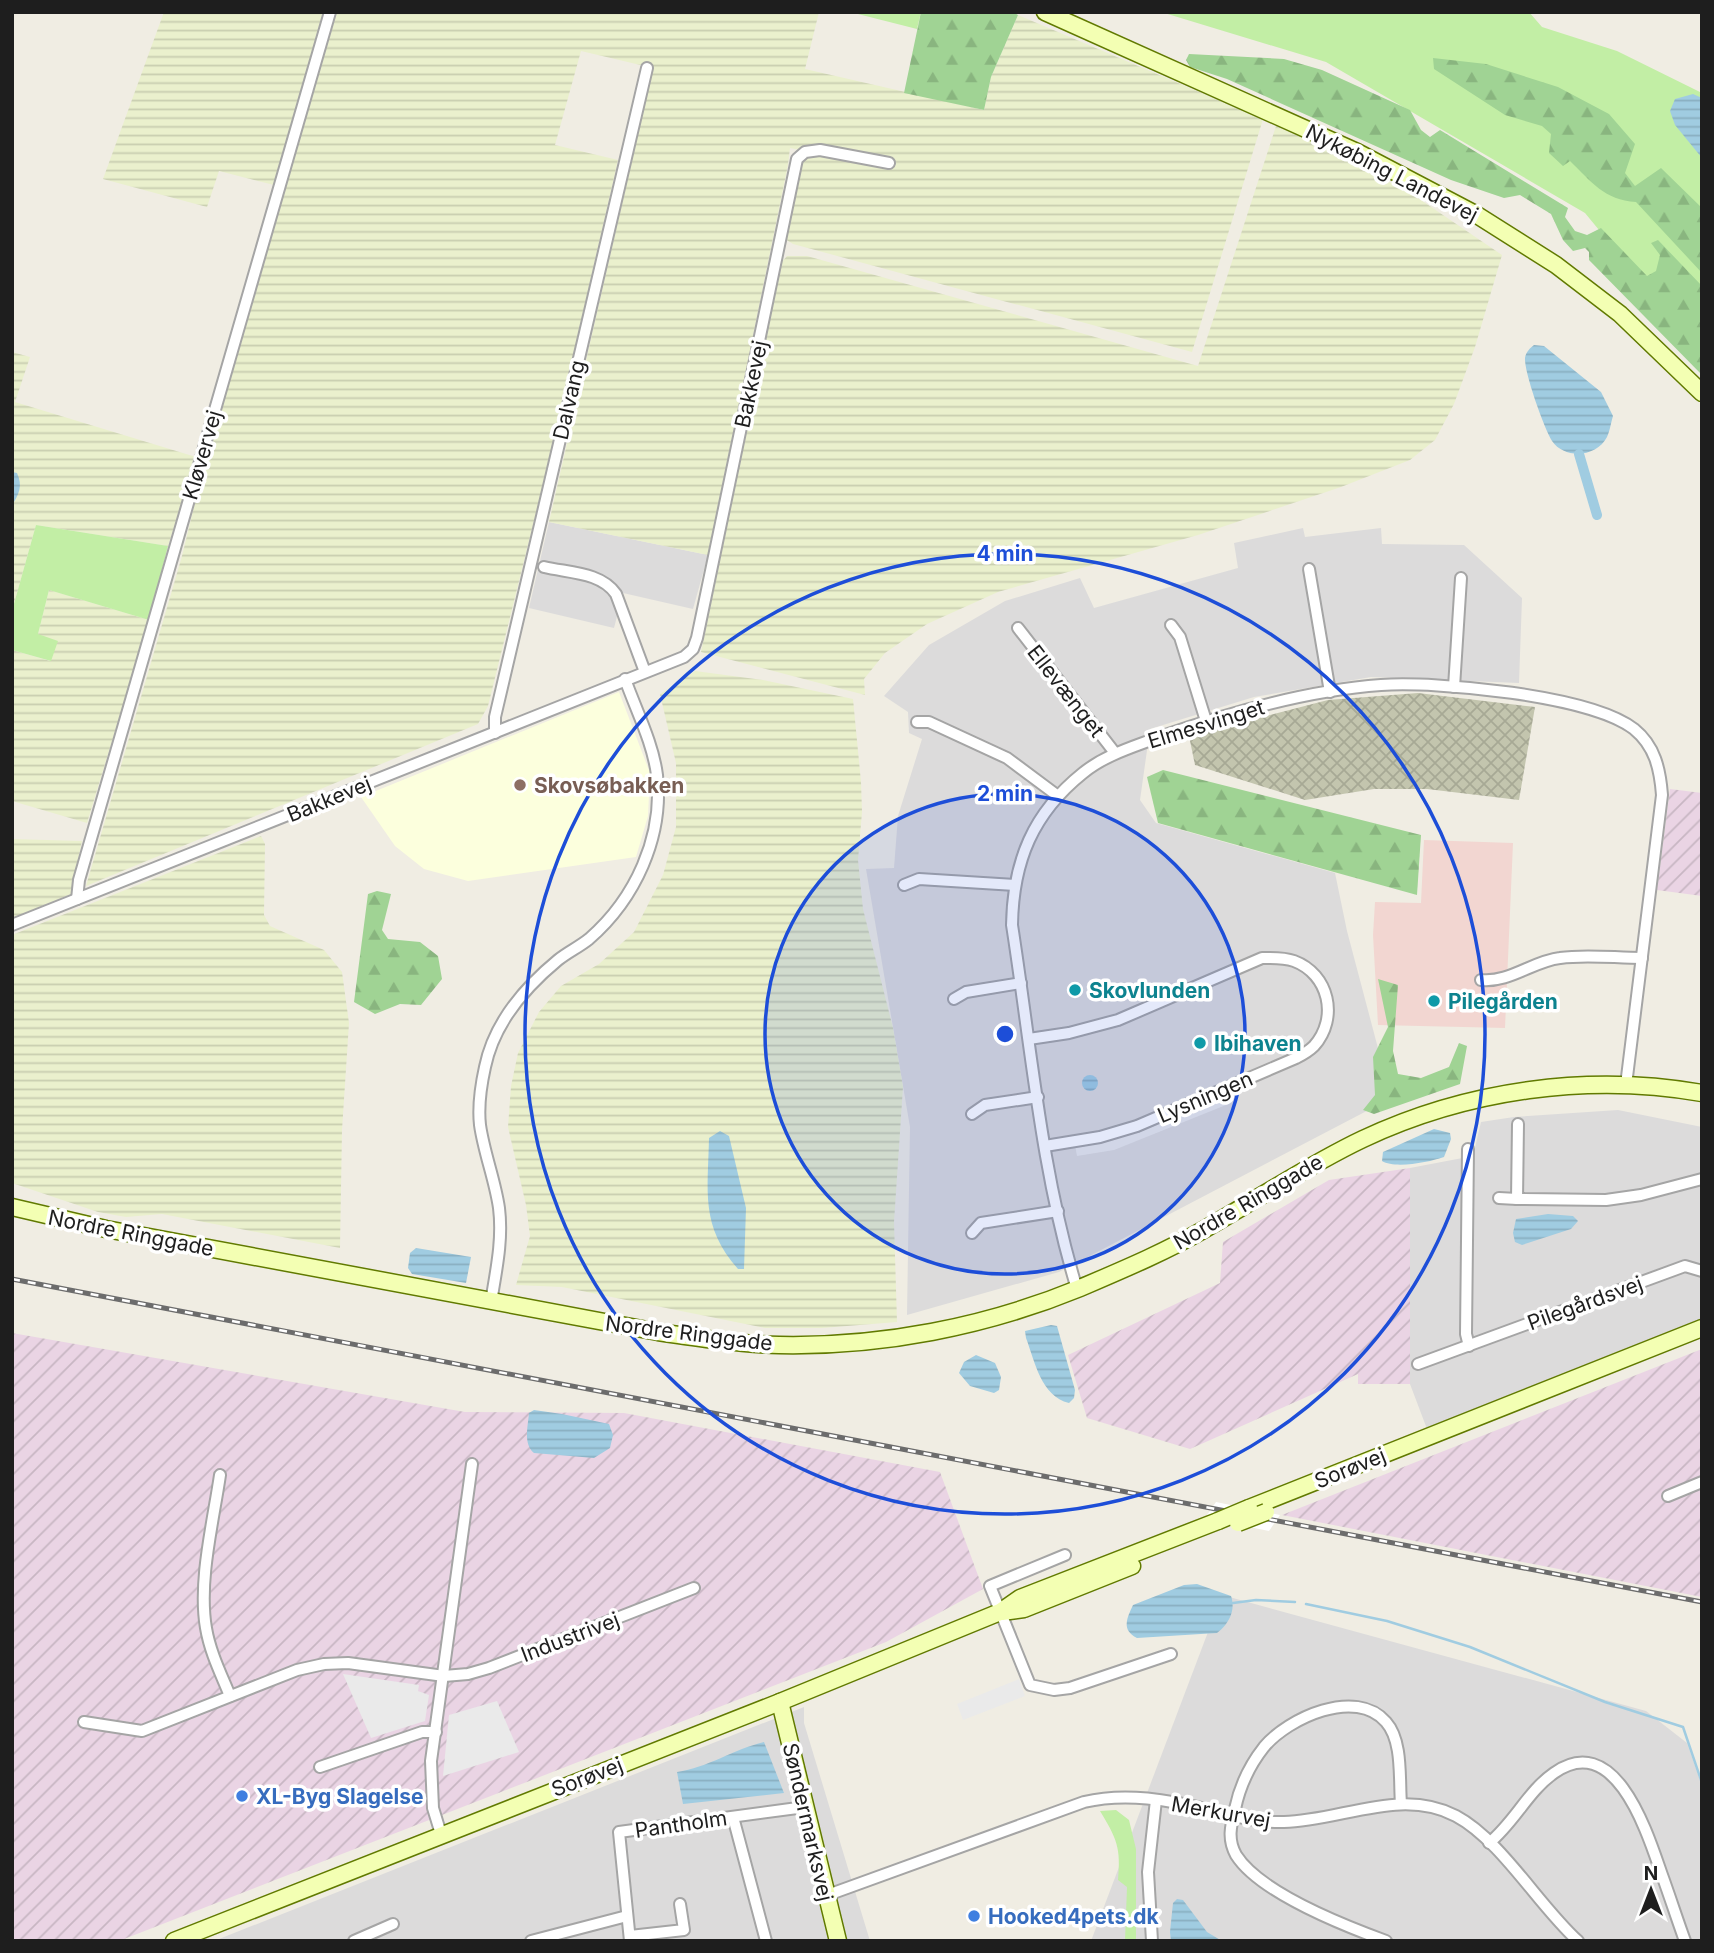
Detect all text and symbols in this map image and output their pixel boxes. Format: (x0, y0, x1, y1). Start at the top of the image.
street label: Nykøbing Landevej (1302, 119, 1482, 227)
street label: Bakkevej (730, 338, 772, 430)
street label: Dalvang (548, 358, 590, 442)
street label: Kløvervej (177, 407, 227, 503)
text: 4 min (976, 541, 1034, 566)
street label: Ellevænget (1022, 640, 1110, 742)
street label: Elmesvinget (1145, 694, 1267, 754)
street label: Bakkevej (283, 771, 375, 827)
place label: Skovsøbakken (534, 773, 684, 798)
marker: Skovsøbakken (512, 777, 528, 793)
text: 2 min (977, 781, 1033, 806)
place label: Skovlunden (1089, 978, 1210, 1003)
marker: Skovlunden (1067, 982, 1083, 998)
place label: Pilegården (1448, 989, 1558, 1014)
marker: Pilegården (1426, 993, 1442, 1009)
centre of rings (993, 1022, 1017, 1046)
place label: Ibihaven (1214, 1031, 1302, 1056)
marker: Ibihaven (1192, 1035, 1208, 1051)
street label: Lysningen (1154, 1066, 1256, 1128)
street label: Nordre Ringgade (1169, 1149, 1327, 1255)
street label: Nordre Ringgade (46, 1205, 216, 1261)
street label: Pilegårdsvej (1524, 1271, 1646, 1335)
street label: Nordre Ringgade (604, 1310, 774, 1356)
street label: Sorøvej (1311, 1442, 1389, 1494)
street label: Industrivej (517, 1607, 623, 1667)
street label: Søndermarksvej (778, 1740, 838, 1904)
street label: Sorøvej (548, 1752, 626, 1802)
place label: XL-Byg Slagelse (256, 1784, 424, 1809)
marker: XL-Byg Slagelse (234, 1788, 250, 1804)
street label: Merkurvej (1169, 1791, 1273, 1833)
street label: Pantholm (633, 1805, 729, 1843)
north arrow (1616, 1855, 1686, 1925)
text: N (1644, 1862, 1658, 1885)
place label: Hooked4pets.dk (988, 1904, 1159, 1929)
marker: Hooked4pets.dk (966, 1908, 982, 1924)

